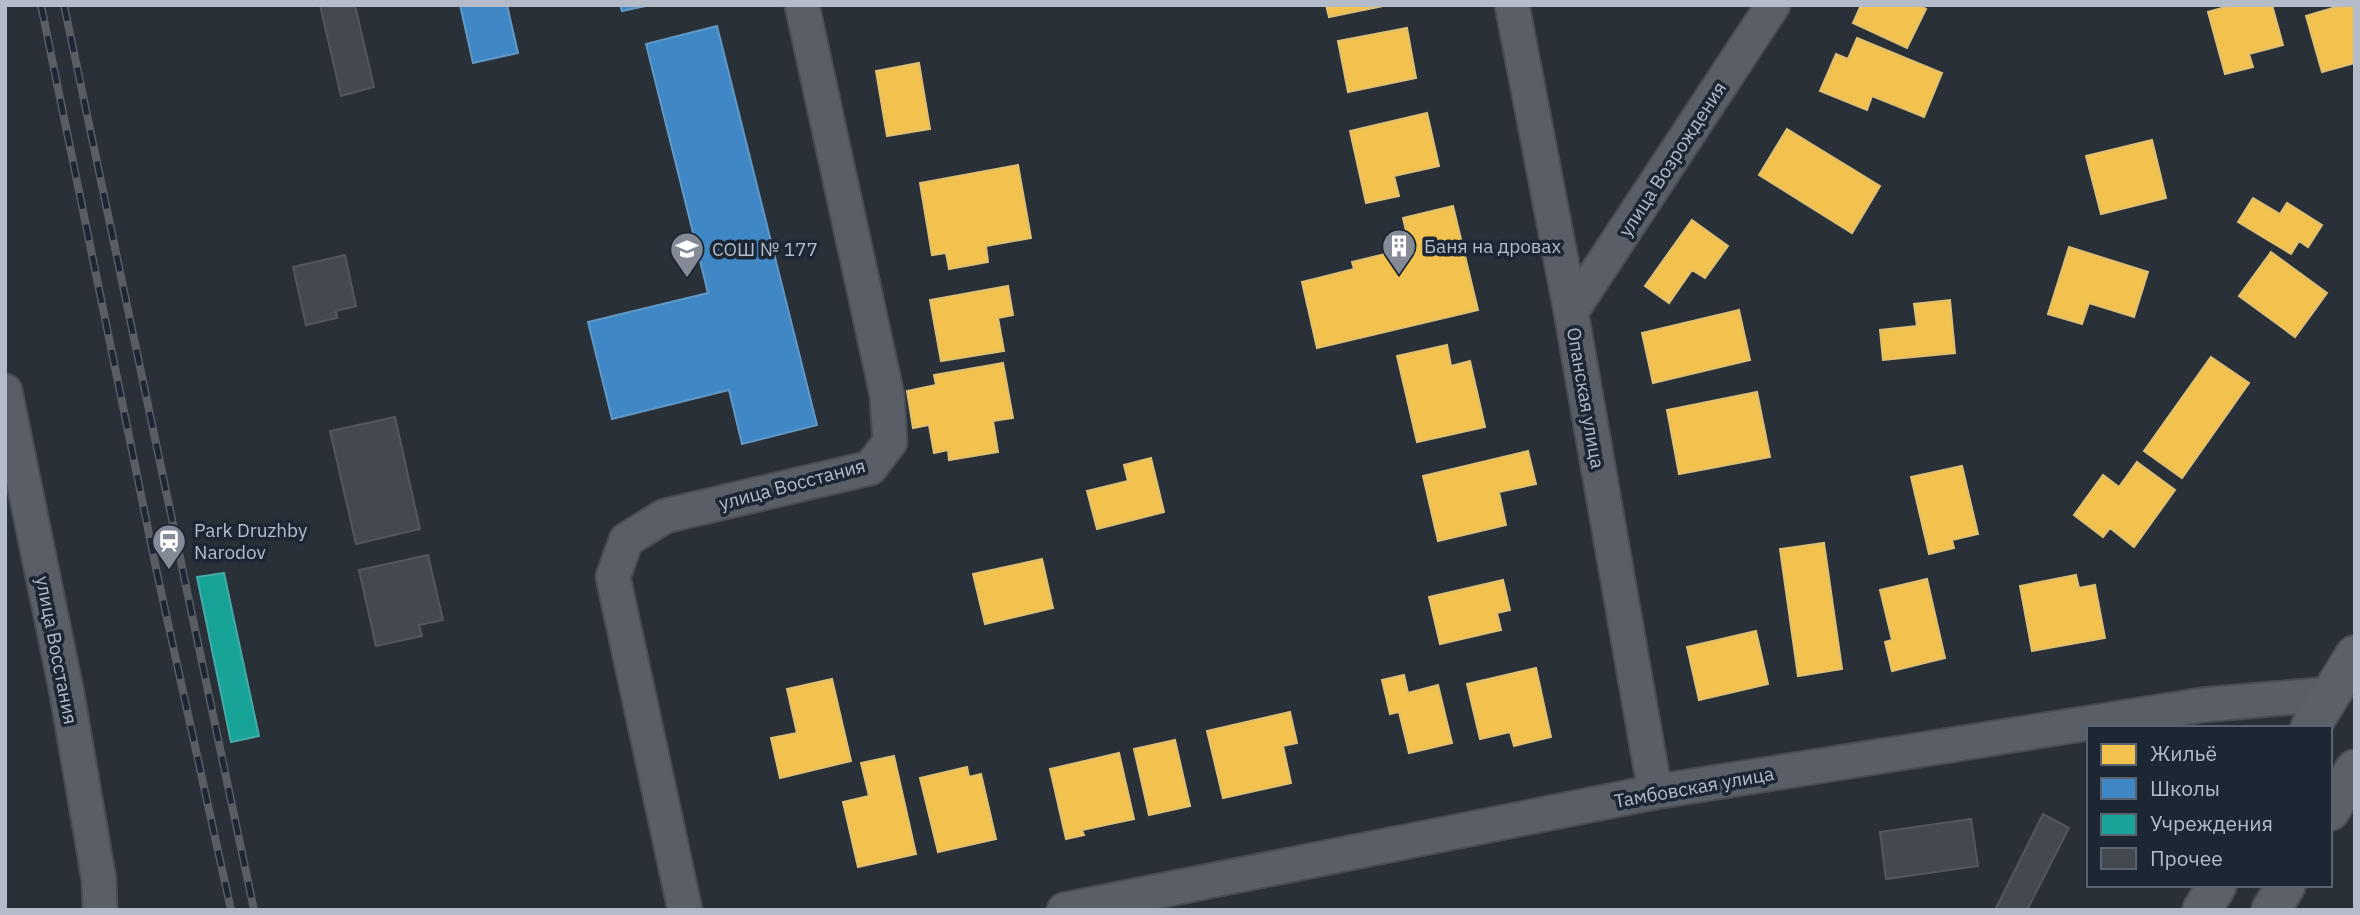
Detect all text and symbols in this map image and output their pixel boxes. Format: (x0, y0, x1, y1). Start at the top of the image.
street label: улица Возрождения (1613, 77, 1731, 241)
building icon: Баня на дровах (1380, 227, 1418, 276)
school or university icon: СОШ № 177 (668, 230, 706, 279)
place label: Баня на дровах (1424, 234, 1562, 258)
place label: СОШ № 177 (712, 237, 818, 261)
street label: Опанская улица (1562, 326, 1610, 470)
street label: улица Восстания (716, 453, 868, 515)
place label: Park Druzhby Narodov (194, 518, 308, 564)
station icon: Park Druzhby Narodov (150, 522, 188, 571)
street label: улица Восстания (31, 574, 83, 726)
legend (2087, 726, 2332, 887)
text: Жильё (2150, 739, 2217, 767)
street label: Тамбовская улица (1612, 761, 1776, 813)
text: Школы (2150, 774, 2220, 802)
text: Учреждения (2150, 809, 2273, 837)
text: Прочее (2150, 844, 2223, 872)

